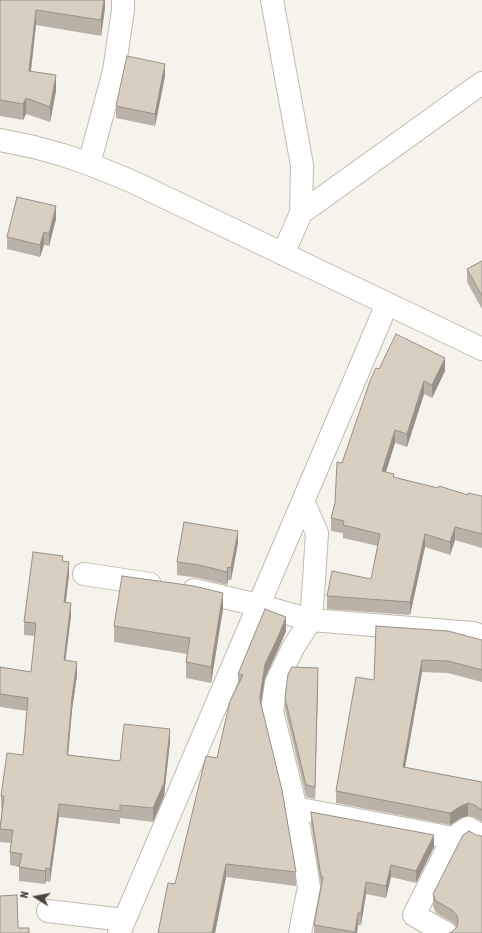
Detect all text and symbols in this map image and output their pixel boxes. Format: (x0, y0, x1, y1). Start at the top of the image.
north arrow (16, 877, 56, 917)
text: N (18, 890, 31, 899)

